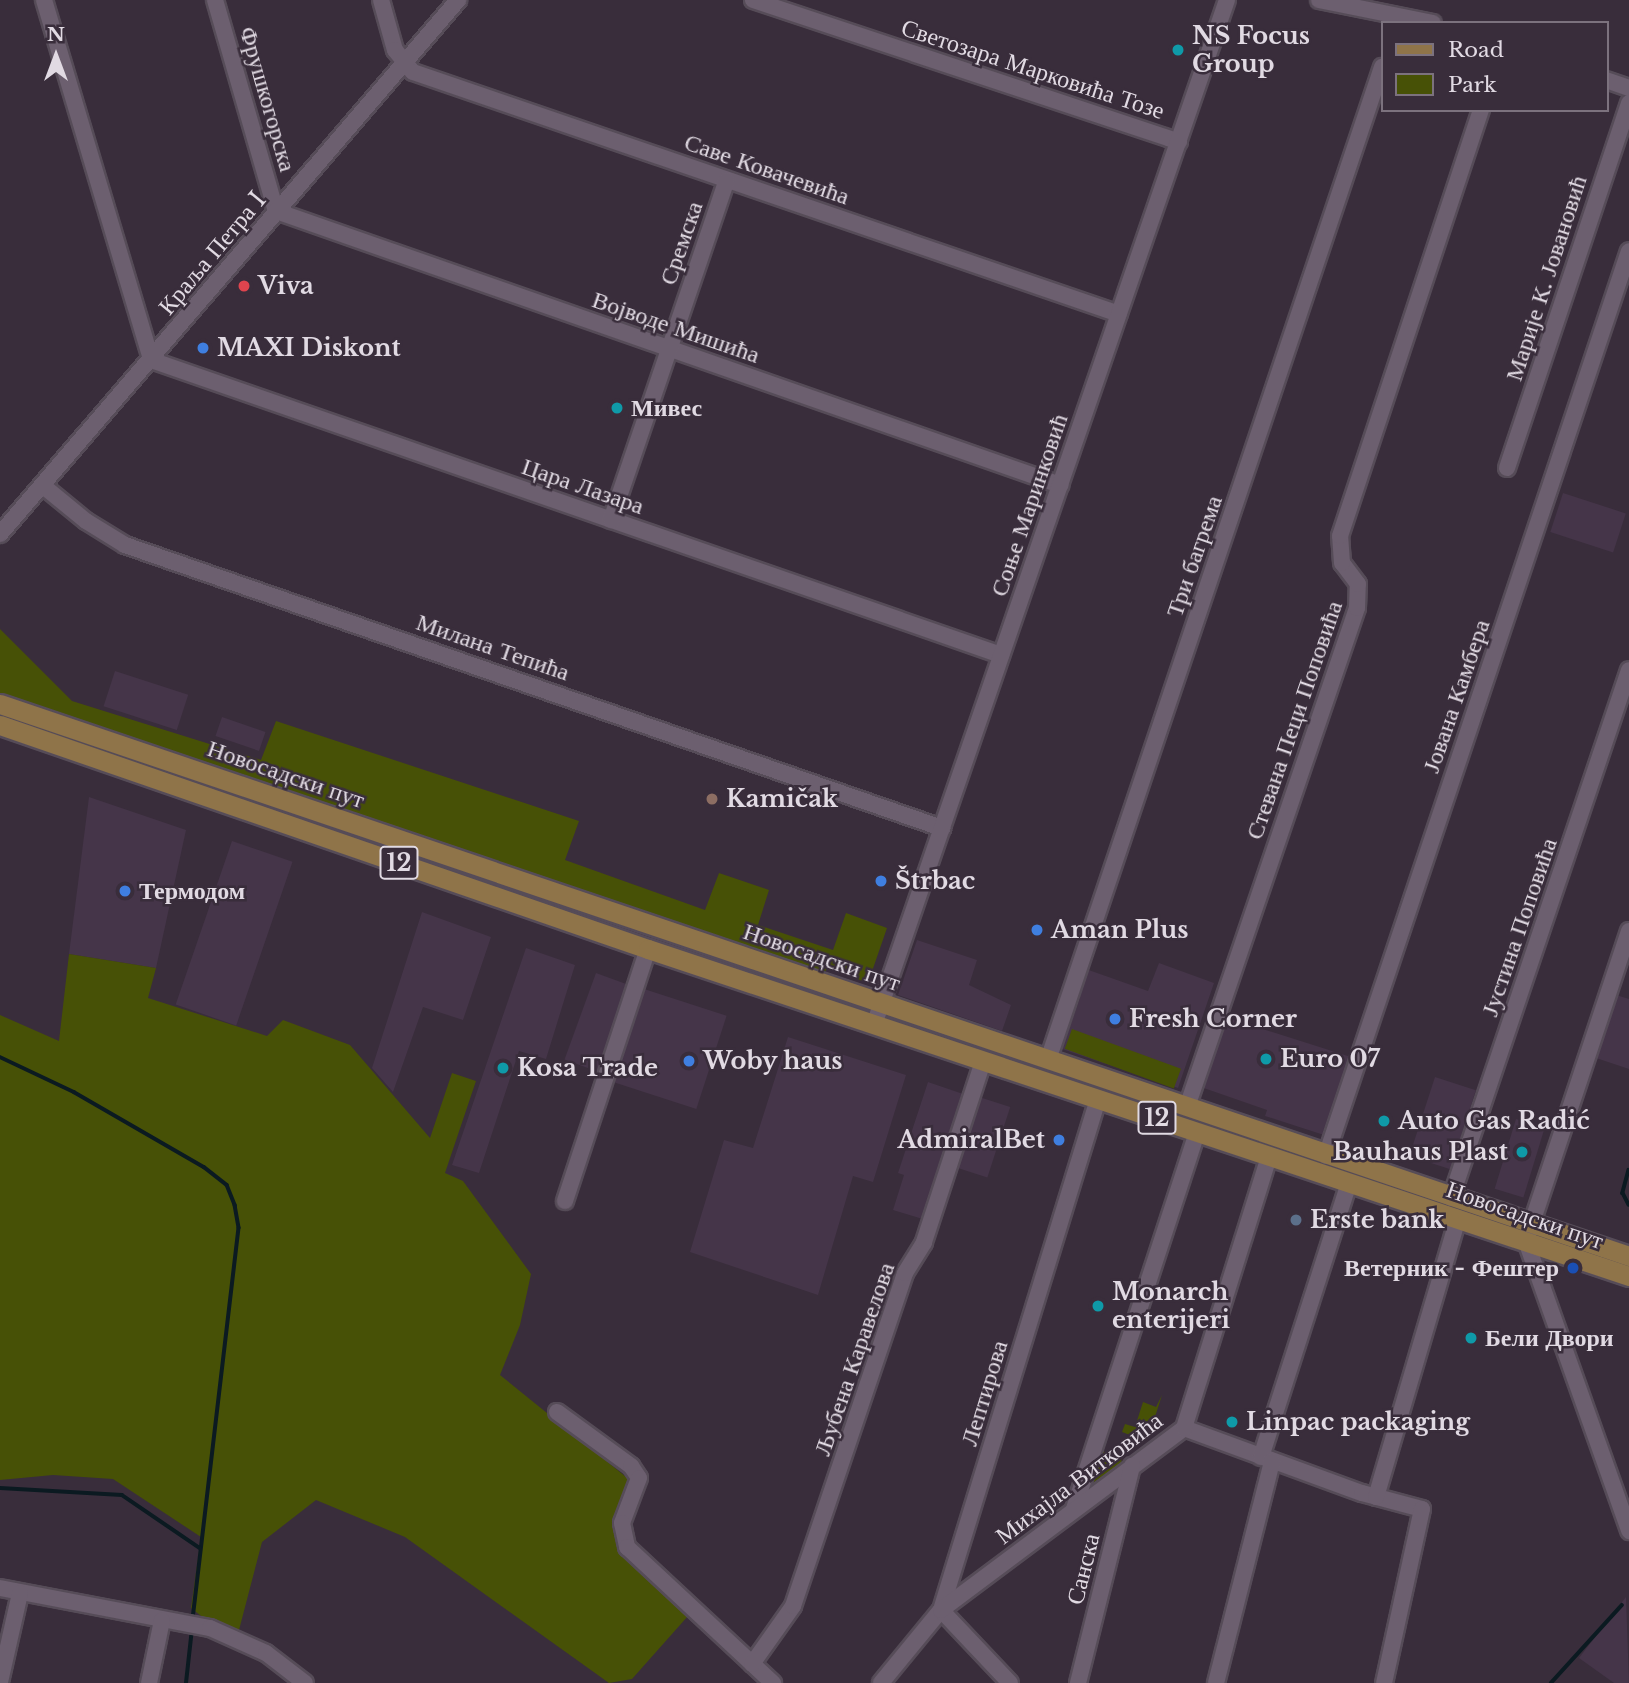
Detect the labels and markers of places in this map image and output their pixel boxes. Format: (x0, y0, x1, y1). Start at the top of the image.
place label: NS Focus Group (1192, 22, 1310, 78)
marker: NS Focus Group (1170, 42, 1186, 58)
place label: Viva (258, 272, 314, 300)
marker: Viva (236, 278, 252, 294)
place label: MAXI Diskont (217, 334, 401, 362)
marker: MAXI Diskont (195, 340, 211, 356)
place label: Мивес (631, 394, 702, 422)
marker: Мивес (609, 400, 625, 416)
place label: Kamičak (726, 785, 838, 813)
marker: Kamičak (704, 791, 720, 807)
place label: Štrbac (895, 867, 975, 895)
marker: Štrbac (873, 873, 889, 889)
place label: Термодом (139, 877, 245, 905)
marker: Термодом (117, 883, 133, 899)
place label: Aman Plus (1051, 916, 1188, 944)
marker: Aman Plus (1029, 922, 1045, 938)
place label: Fresh Corner (1129, 1005, 1297, 1033)
marker: Fresh Corner (1107, 1011, 1123, 1027)
place label: Euro 07 (1280, 1045, 1380, 1073)
place label: Woby haus (703, 1047, 843, 1075)
marker: Euro 07 (1258, 1051, 1274, 1067)
marker: Woby haus (681, 1053, 697, 1069)
place label: Kosa Trade (517, 1054, 659, 1082)
marker: Kosa Trade (495, 1060, 511, 1076)
place label: Auto Gas Radić (1398, 1107, 1590, 1135)
marker: Auto Gas Radić (1376, 1113, 1392, 1129)
place label: AdmiralBet (898, 1126, 1045, 1154)
marker: AdmiralBet (1051, 1132, 1067, 1148)
place label: Bauhaus Plast (1333, 1138, 1508, 1166)
marker: Bauhaus Plast (1514, 1144, 1530, 1160)
place label: Erste bank (1310, 1206, 1444, 1234)
marker: Erste bank (1288, 1212, 1304, 1228)
place label: Ветерник - Фештер (1344, 1254, 1559, 1282)
marker: Ветерник - Фештер (1565, 1260, 1581, 1276)
place label: Monarch enterijeri (1112, 1278, 1230, 1334)
marker: Monarch enterijeri (1090, 1298, 1106, 1314)
place label: Бели Двори (1485, 1324, 1614, 1352)
marker: Бели Двори (1463, 1330, 1479, 1346)
place label: Linpac packaging (1246, 1408, 1470, 1436)
marker: Linpac packaging (1224, 1414, 1240, 1430)

